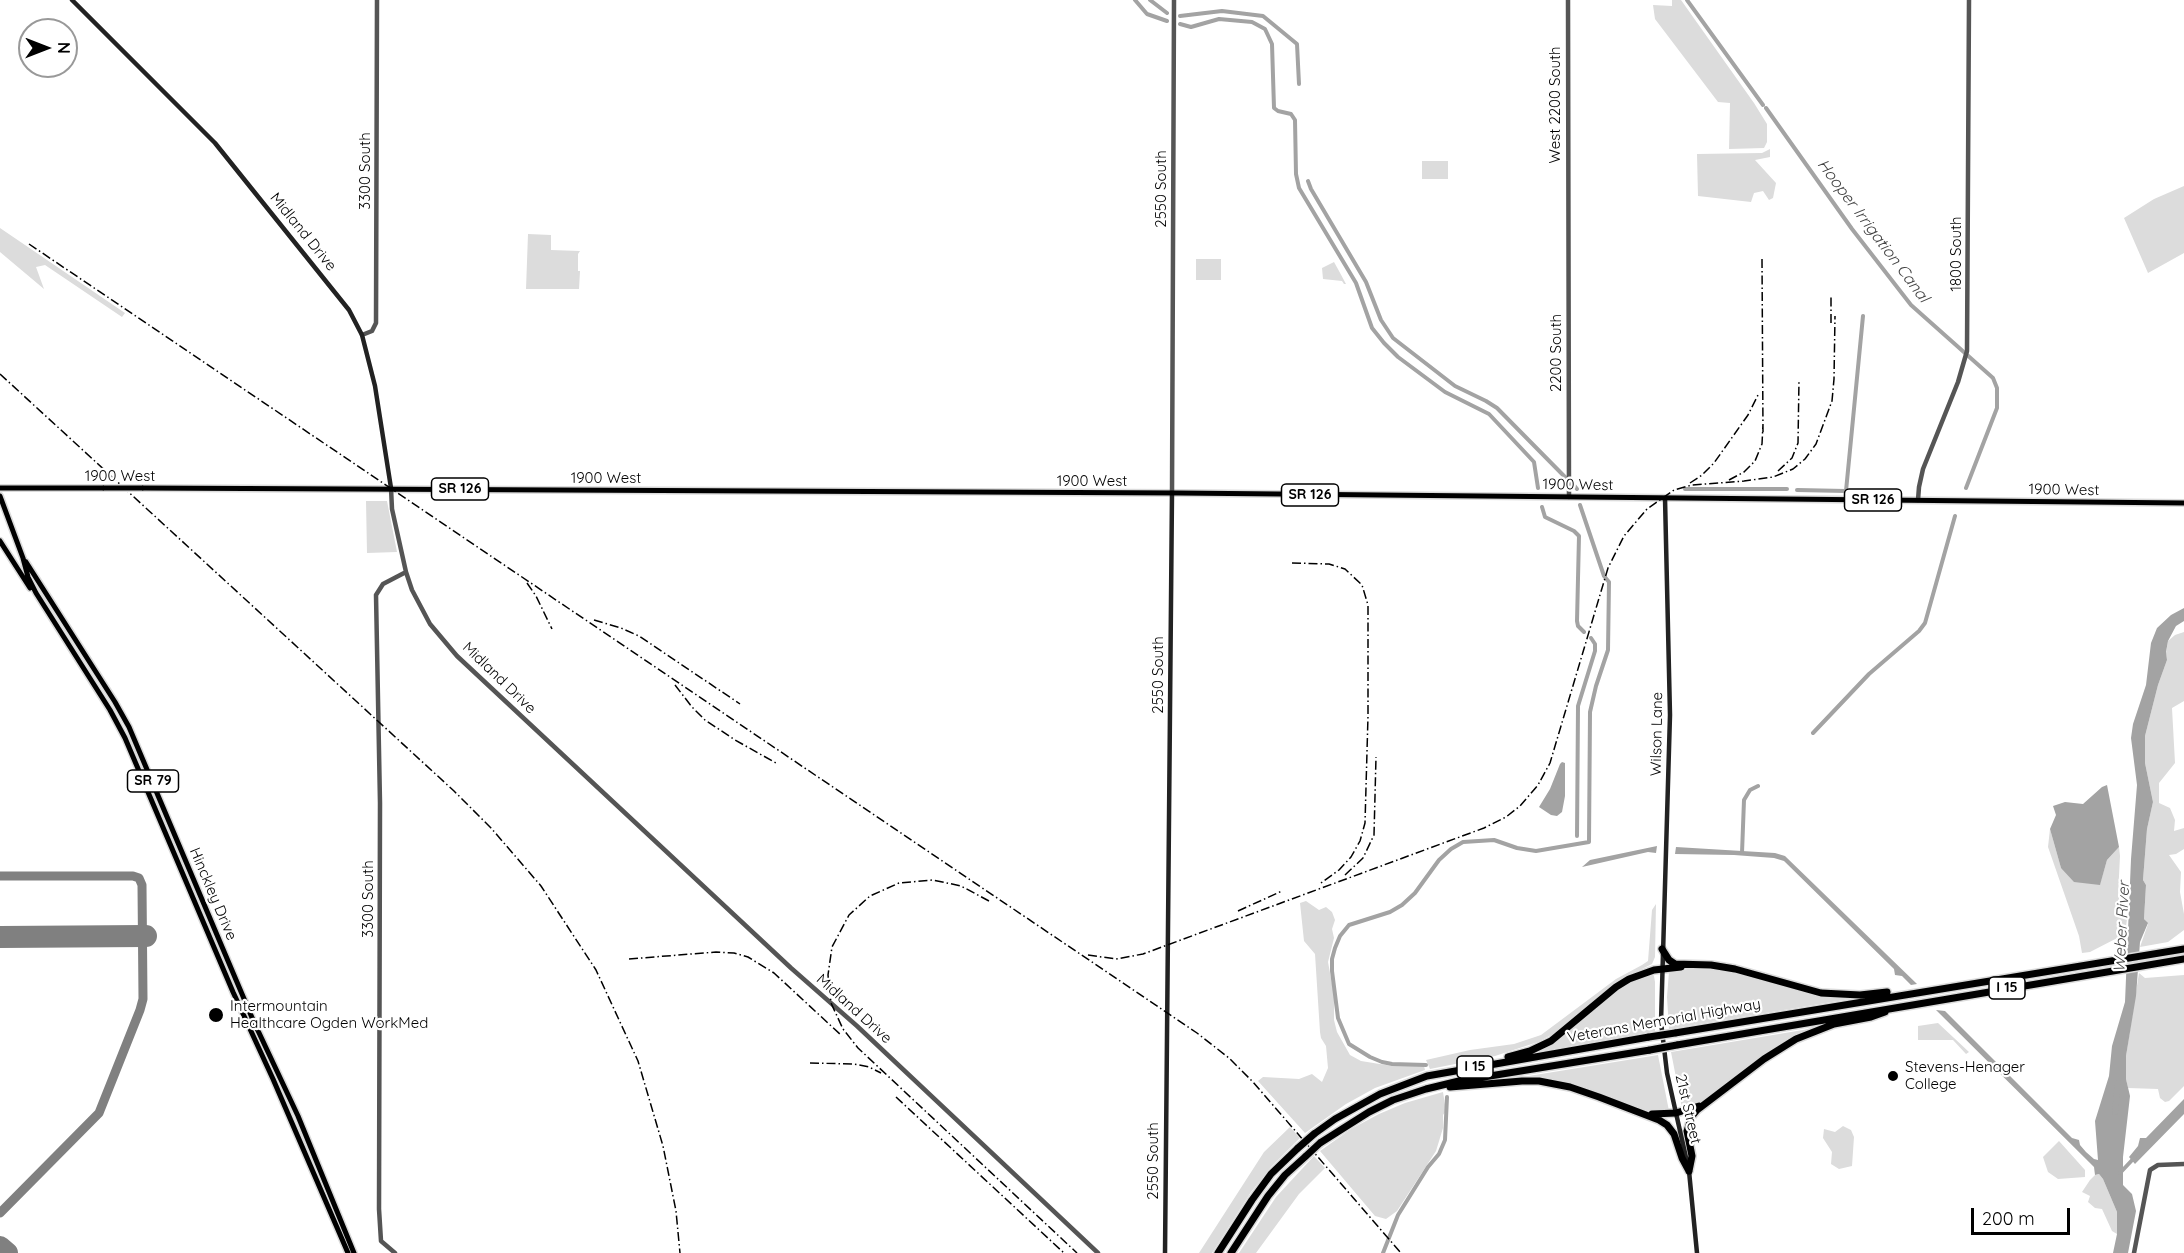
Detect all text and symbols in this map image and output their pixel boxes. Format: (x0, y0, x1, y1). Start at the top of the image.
north arrow (18, 18, 78, 78)
text: N (54, 42, 74, 54)
street label: West 2200 South (1546, 46, 1564, 164)
street label: 3300 South (356, 132, 374, 210)
street label: 2550 South (1152, 150, 1170, 228)
water label: Hooper Irrigation Canal (1813, 156, 1933, 306)
street label: Midland Drive (266, 189, 340, 275)
street label: 1800 South (1947, 216, 1965, 292)
street label: 2200 South (1547, 314, 1565, 392)
street label: 1900 West (85, 467, 155, 485)
street label: 1900 West (571, 469, 641, 487)
street label: 1900 West (1057, 472, 1127, 490)
street label: 1900 West (1542, 475, 1614, 495)
road number: SR 126 (432, 478, 488, 500)
street label: 1900 West (2028, 480, 2100, 500)
road number: SR 126 (1282, 484, 1338, 506)
road number: SR 126 (1844, 489, 1902, 511)
street label: 2550 South (1149, 636, 1167, 714)
street label: Midland Drive (459, 638, 539, 718)
street label: Wilson Lane (1647, 692, 1667, 776)
road number: SR 79 (128, 770, 178, 792)
street label: Hinckley Drive (185, 845, 241, 943)
street label: 3300 South (359, 860, 377, 938)
water label: Weber River (2110, 881, 2134, 973)
street label: Midland Drive (813, 970, 895, 1048)
road number: I 15 (1989, 977, 2025, 999)
street label: Veterans Memorial Highway (1566, 995, 1762, 1047)
place label: Intermountain Healthcare Ogden WorkMed (230, 997, 428, 1032)
marker: Intermountain Healthcare Ogden WorkMed (207, 1006, 225, 1024)
road number: I 15 (1457, 1056, 1493, 1078)
place label: Stevens-Henager College (1905, 1058, 2025, 1093)
marker: Stevens-Henager College (1886, 1069, 1900, 1083)
street label: 21st Street (1671, 1072, 1705, 1146)
street label: 2550 South (1144, 1122, 1162, 1200)
scale bar (1974, 1196, 2073, 1234)
text: 200 m (1982, 1207, 2035, 1230)

